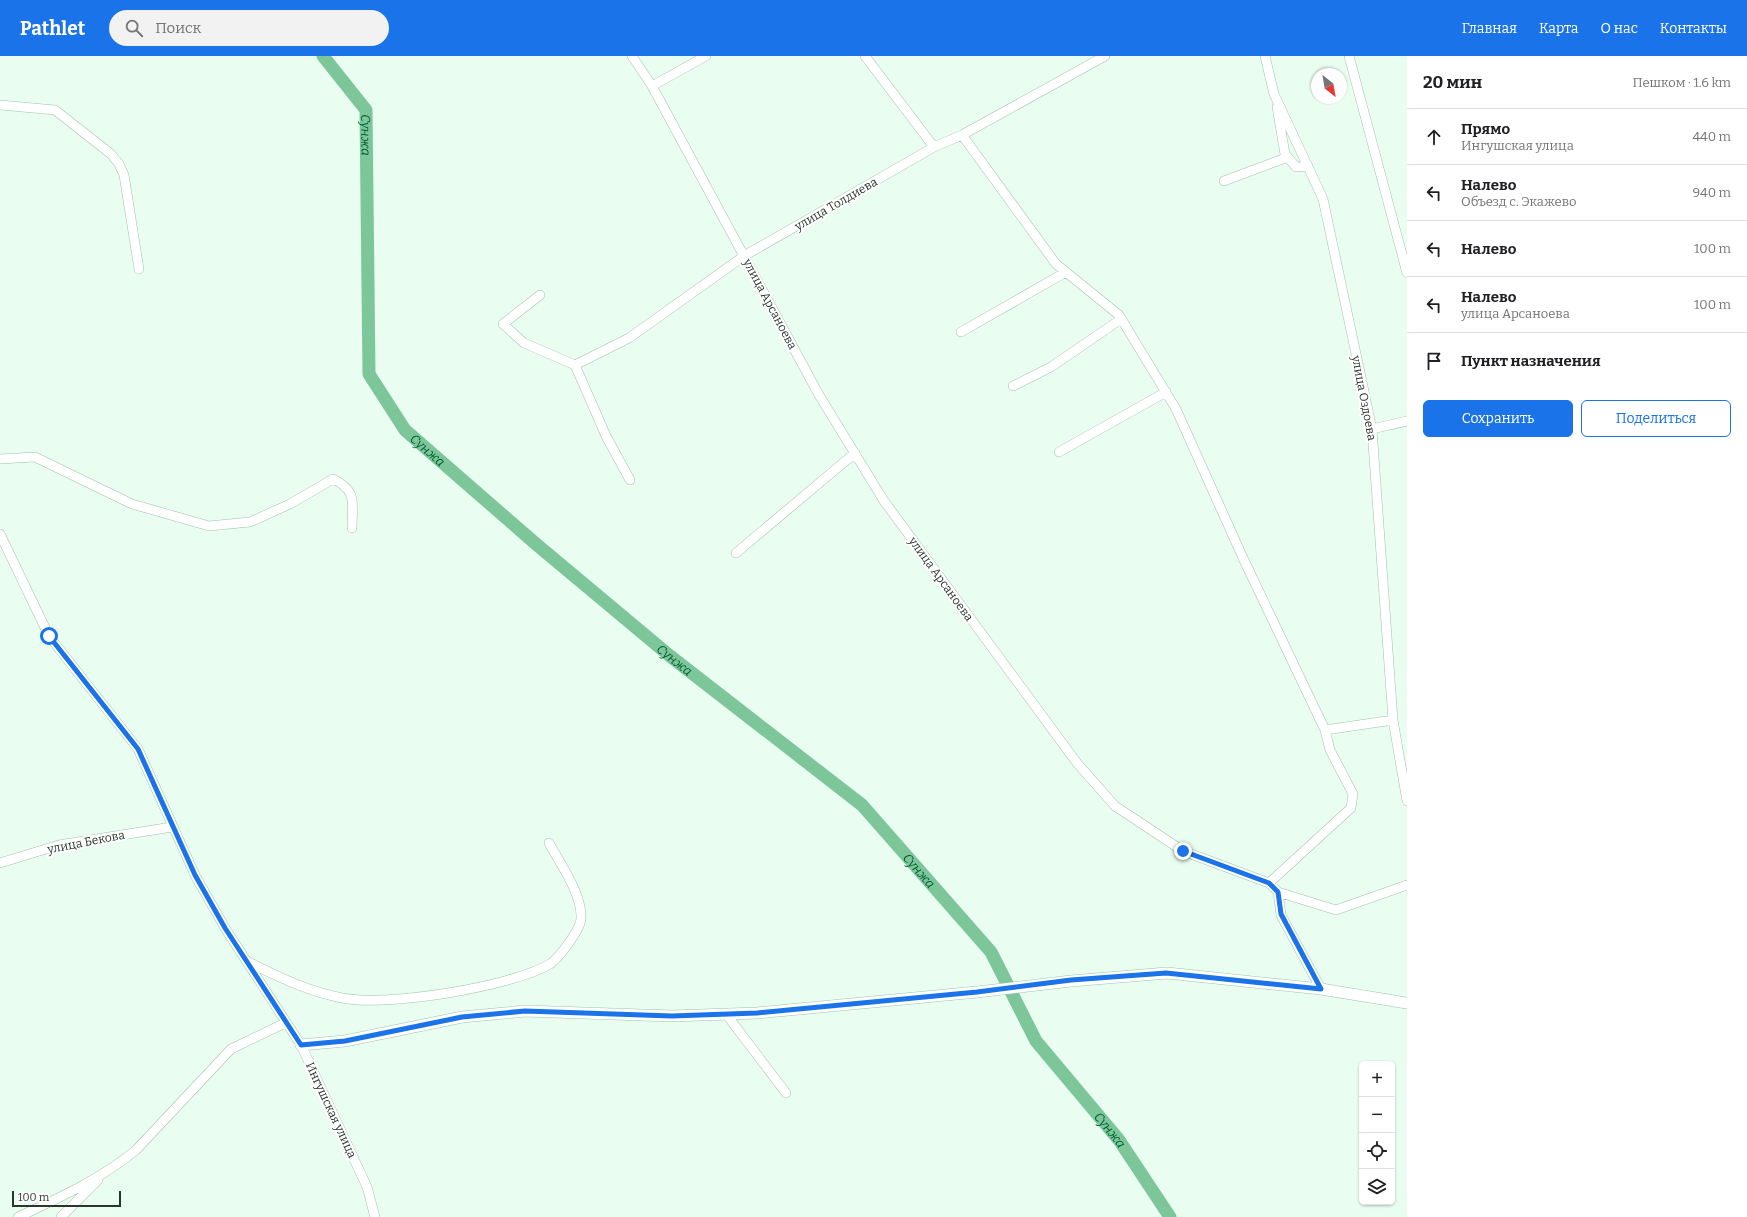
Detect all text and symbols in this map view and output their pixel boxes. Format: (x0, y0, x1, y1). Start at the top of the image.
search box (109, 10, 389, 46)
text: Pathlet (20, 17, 85, 40)
icon: search (123, 17, 145, 39)
text: Поиск (155, 19, 201, 37)
text: Главная (1462, 20, 1517, 37)
text: Карта (1539, 20, 1578, 37)
text: О нас (1600, 20, 1638, 37)
text: Контакты (1660, 20, 1727, 37)
north arrow (1311, 68, 1347, 104)
text: 20 мин (1423, 72, 1482, 93)
text: Пешком · 1.6 km (1633, 75, 1731, 90)
water label: Сунжа (358, 114, 374, 156)
text: Прямо (1461, 120, 1510, 138)
icon: ahead (1423, 126, 1445, 148)
text: 440 m (1692, 129, 1731, 144)
text: Ингушская улица (1461, 138, 1574, 153)
street label: улица Толдиева (791, 174, 880, 234)
text: Налево (1461, 176, 1516, 194)
icon: left (1423, 182, 1445, 204)
text: 940 m (1692, 185, 1731, 200)
text: Объезд с. Экажево (1461, 194, 1576, 209)
icon: left (1423, 238, 1445, 260)
text: Налево (1461, 240, 1516, 258)
text: 100 m (1694, 241, 1731, 256)
street label: улица Арсаноева (740, 255, 800, 352)
text: Налево (1461, 288, 1516, 306)
icon: left (1423, 294, 1445, 316)
text: 100 m (1694, 297, 1731, 312)
text: улица Арсаноева (1461, 306, 1570, 321)
icon: arrive (1423, 350, 1445, 372)
text: Пункт назначения (1461, 352, 1601, 370)
street label: улица Оздоева (1349, 353, 1379, 442)
button: Сохранить (1423, 400, 1573, 437)
button: Поделиться (1581, 400, 1731, 437)
water label: Сунжа (407, 431, 448, 470)
street label: улица Арсаноева (905, 533, 976, 624)
route start (40, 627, 58, 645)
water label: Сунжа (654, 641, 695, 679)
street label: улица Бекова (45, 828, 126, 857)
route end (1174, 842, 1192, 860)
water label: Сунжа (900, 850, 938, 891)
street label: Ингушская улица (303, 1060, 360, 1161)
map controls (1359, 1061, 1395, 1205)
button: + (1359, 1061, 1395, 1097)
button: − (1359, 1097, 1395, 1133)
water label: Сунжа (1091, 1109, 1129, 1150)
button: locate (1359, 1133, 1395, 1169)
button: layers (1359, 1169, 1395, 1205)
scale bar (12, 1189, 121, 1208)
text: 100 m (18, 1191, 49, 1204)

